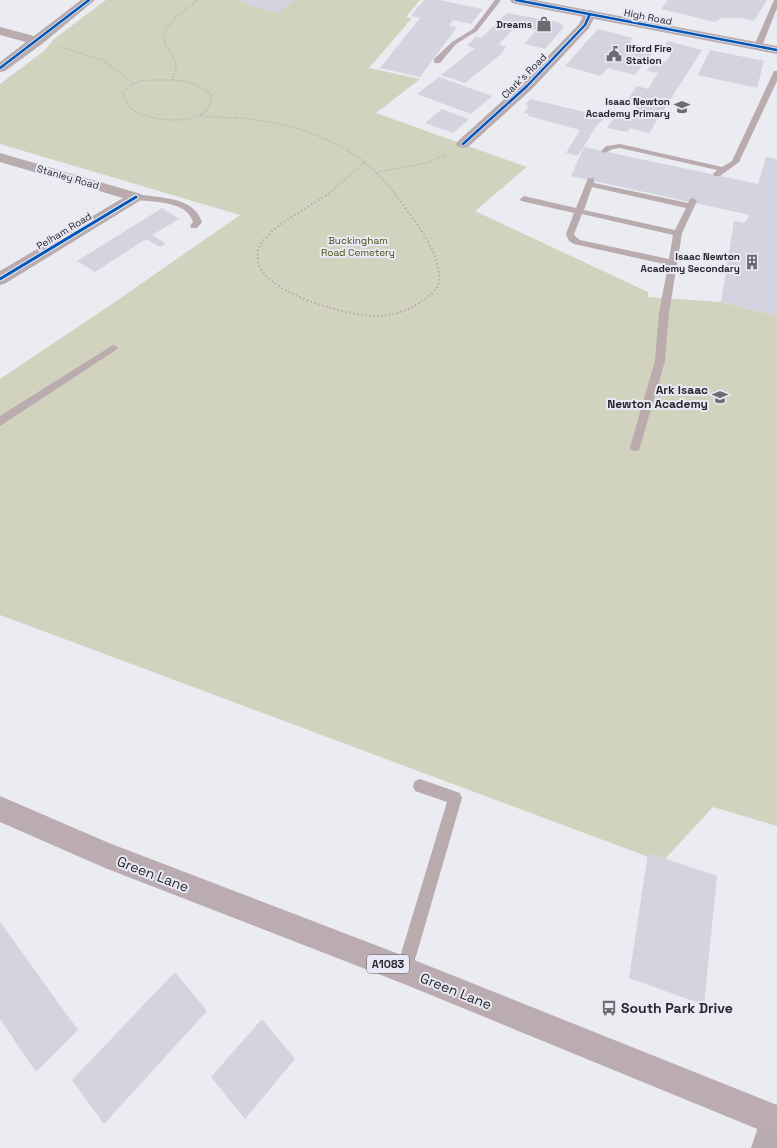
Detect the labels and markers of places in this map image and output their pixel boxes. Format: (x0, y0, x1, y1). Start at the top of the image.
shop icon: Dreams (535, 15, 553, 33)
place label: Dreams (496, 18, 532, 31)
place label: Ilford Fire Station (626, 42, 672, 67)
public building icon: Ilford Fire Station (605, 45, 623, 63)
place label: Isaac Newton Academy Primary (586, 95, 670, 120)
school or university icon: Isaac Newton Academy Primary (673, 98, 691, 116)
place label: Isaac Newton Academy Secondary (641, 250, 740, 275)
building icon: Isaac Newton Academy Secondary (743, 253, 761, 271)
place label: Ark Isaac Newton Academy (607, 382, 708, 412)
school or university icon: Ark Isaac Newton Academy (711, 388, 729, 406)
bus stop icon: South Park Drive (600, 999, 618, 1017)
place label: South Park Drive (621, 999, 733, 1017)

